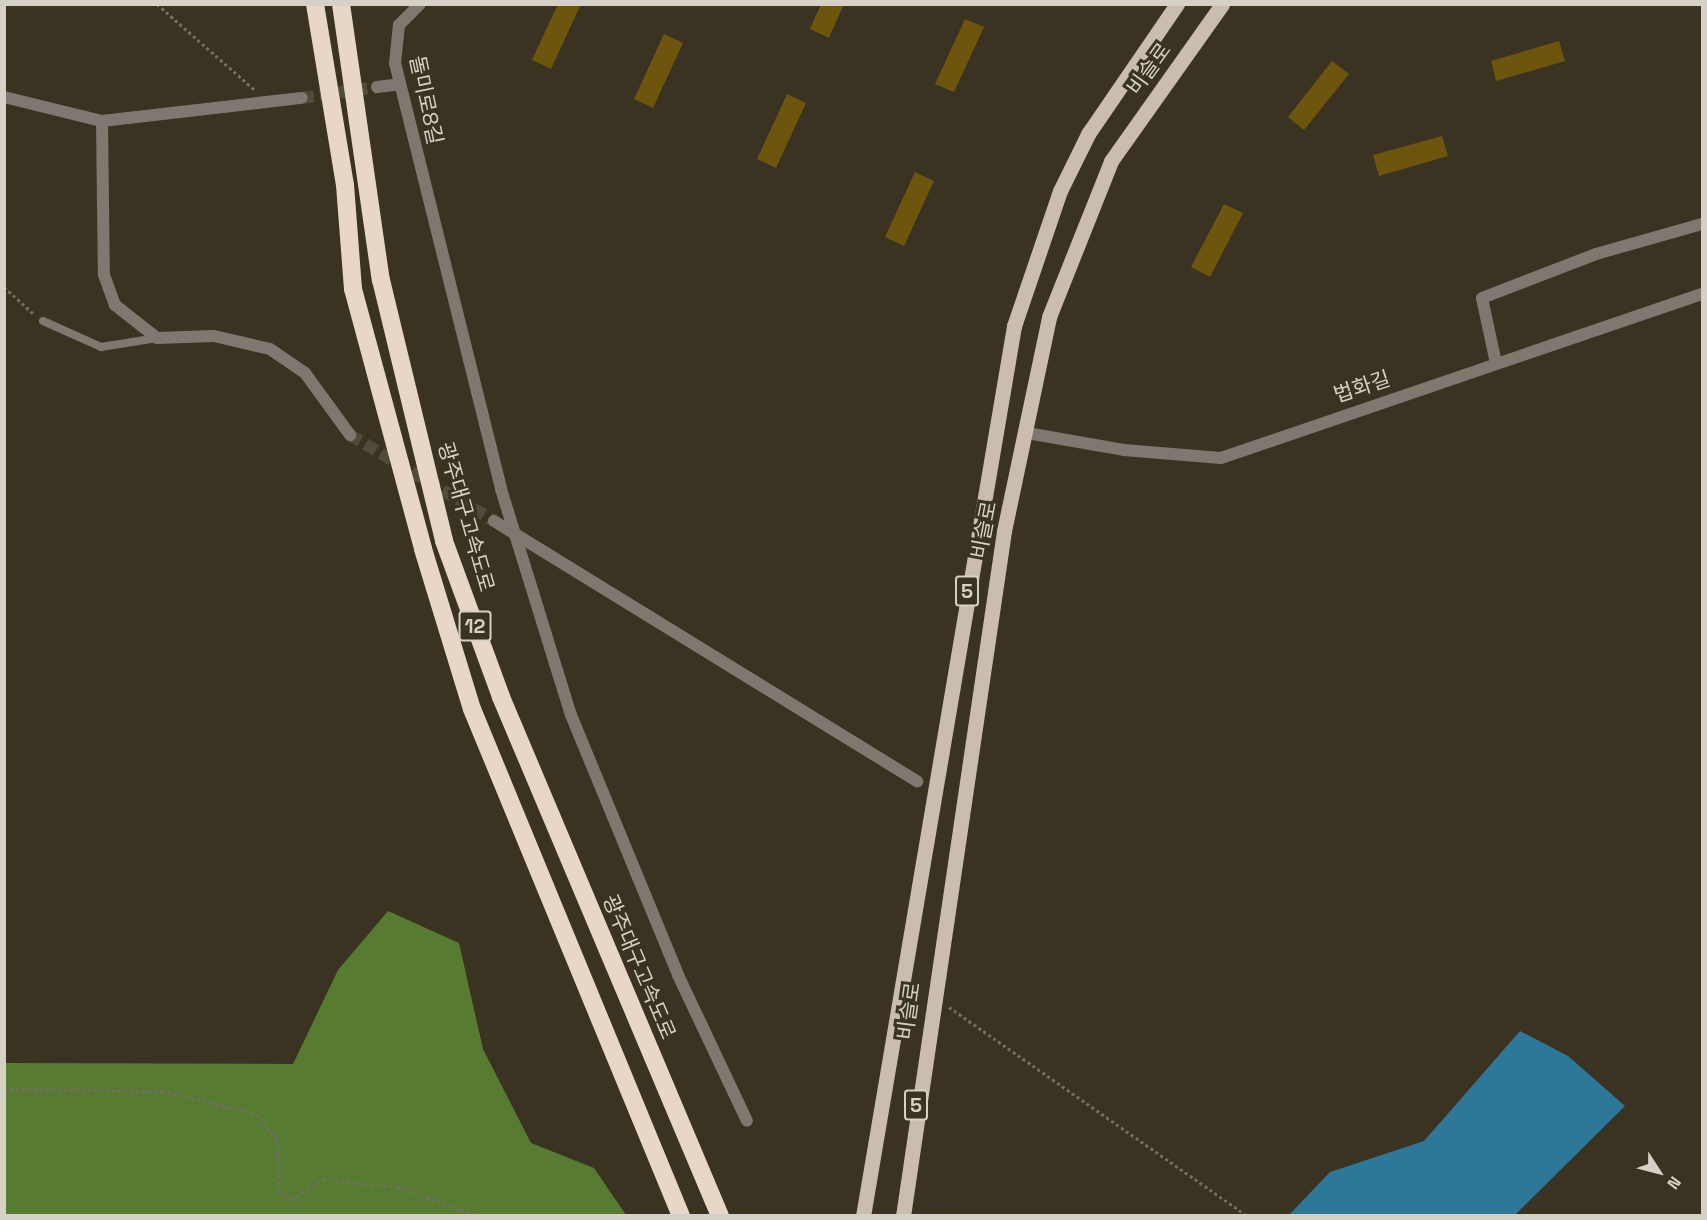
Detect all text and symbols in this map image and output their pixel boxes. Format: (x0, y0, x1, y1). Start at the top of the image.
street label: 비슬로 (1122, 38, 1176, 100)
street label: 돌미로8길 (404, 53, 448, 147)
street label: 법화길 (1331, 366, 1393, 408)
street label: 광주대구고속도로 (433, 439, 499, 595)
street label: 비슬로 (966, 499, 1002, 561)
road number: 5 (955, 574, 979, 608)
road number: 12 (458, 609, 492, 643)
street label: 광주대구고속도로 (597, 891, 681, 1043)
street label: 비슬로 (892, 981, 926, 1041)
road number: 5 (904, 1088, 928, 1122)
north arrow (1629, 1142, 1689, 1202)
text: N (1662, 1172, 1686, 1193)

